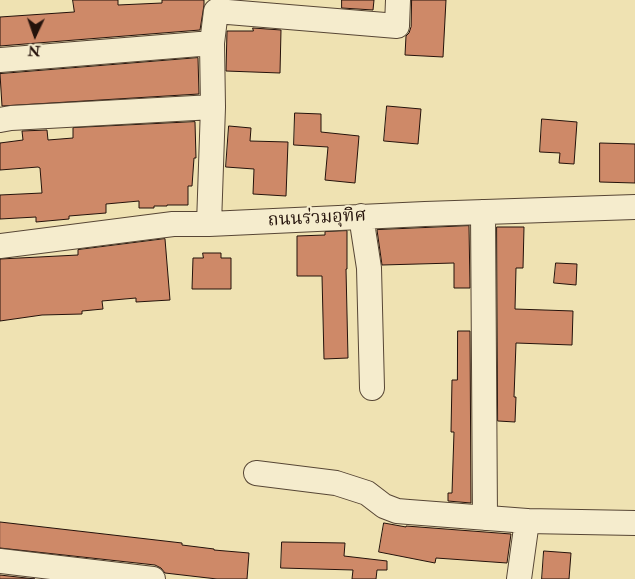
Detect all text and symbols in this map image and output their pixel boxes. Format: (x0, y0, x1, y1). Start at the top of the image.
north arrow (10, 10, 60, 60)
text: N (27, 42, 41, 59)
street label: ถนนร่วมอุทิศ (267, 206, 367, 232)

